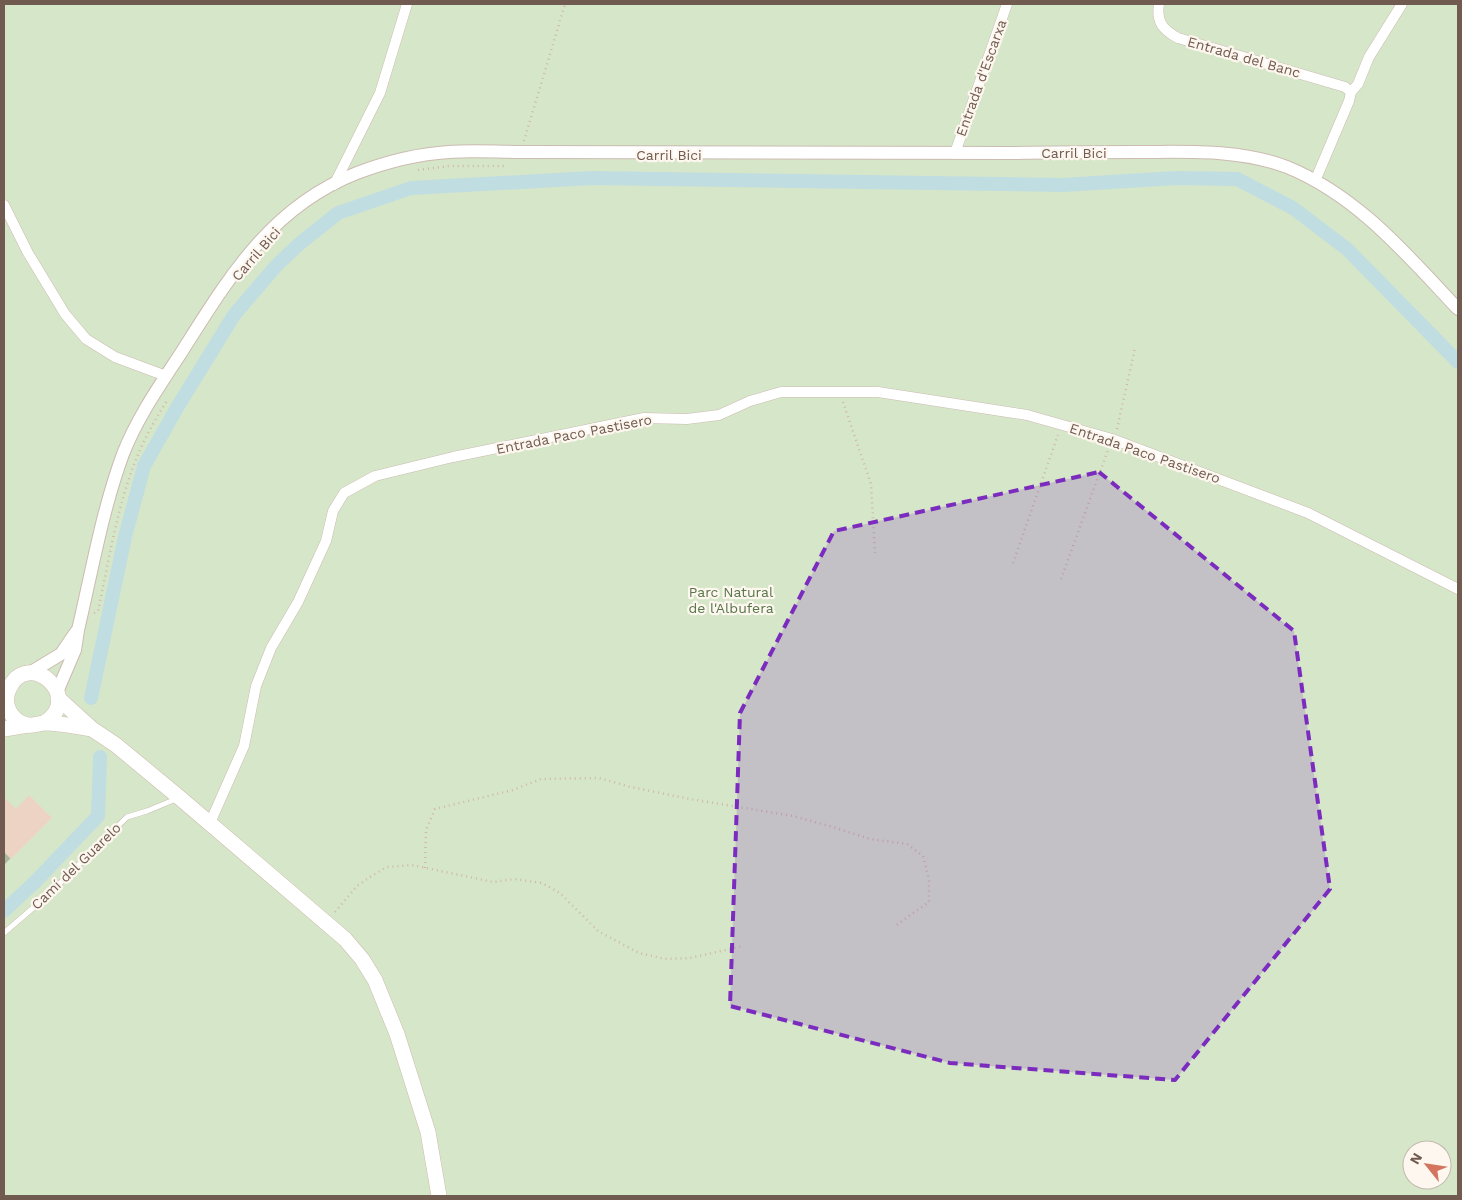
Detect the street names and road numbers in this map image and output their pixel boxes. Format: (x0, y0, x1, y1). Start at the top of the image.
street label: Entrada d'Escarxa (952, 17, 1010, 139)
street label: Entrada del Banc (1186, 33, 1303, 81)
street label: Carril Bici (1041, 145, 1107, 161)
street label: Carril Bici (636, 147, 702, 163)
street label: Carril Bici (228, 224, 284, 284)
street label: Entrada Paco Pastisero (495, 411, 653, 457)
street label: Entrada Paco Pastisero (1068, 420, 1222, 486)
street label: Camí del Guarelo (28, 819, 124, 913)

